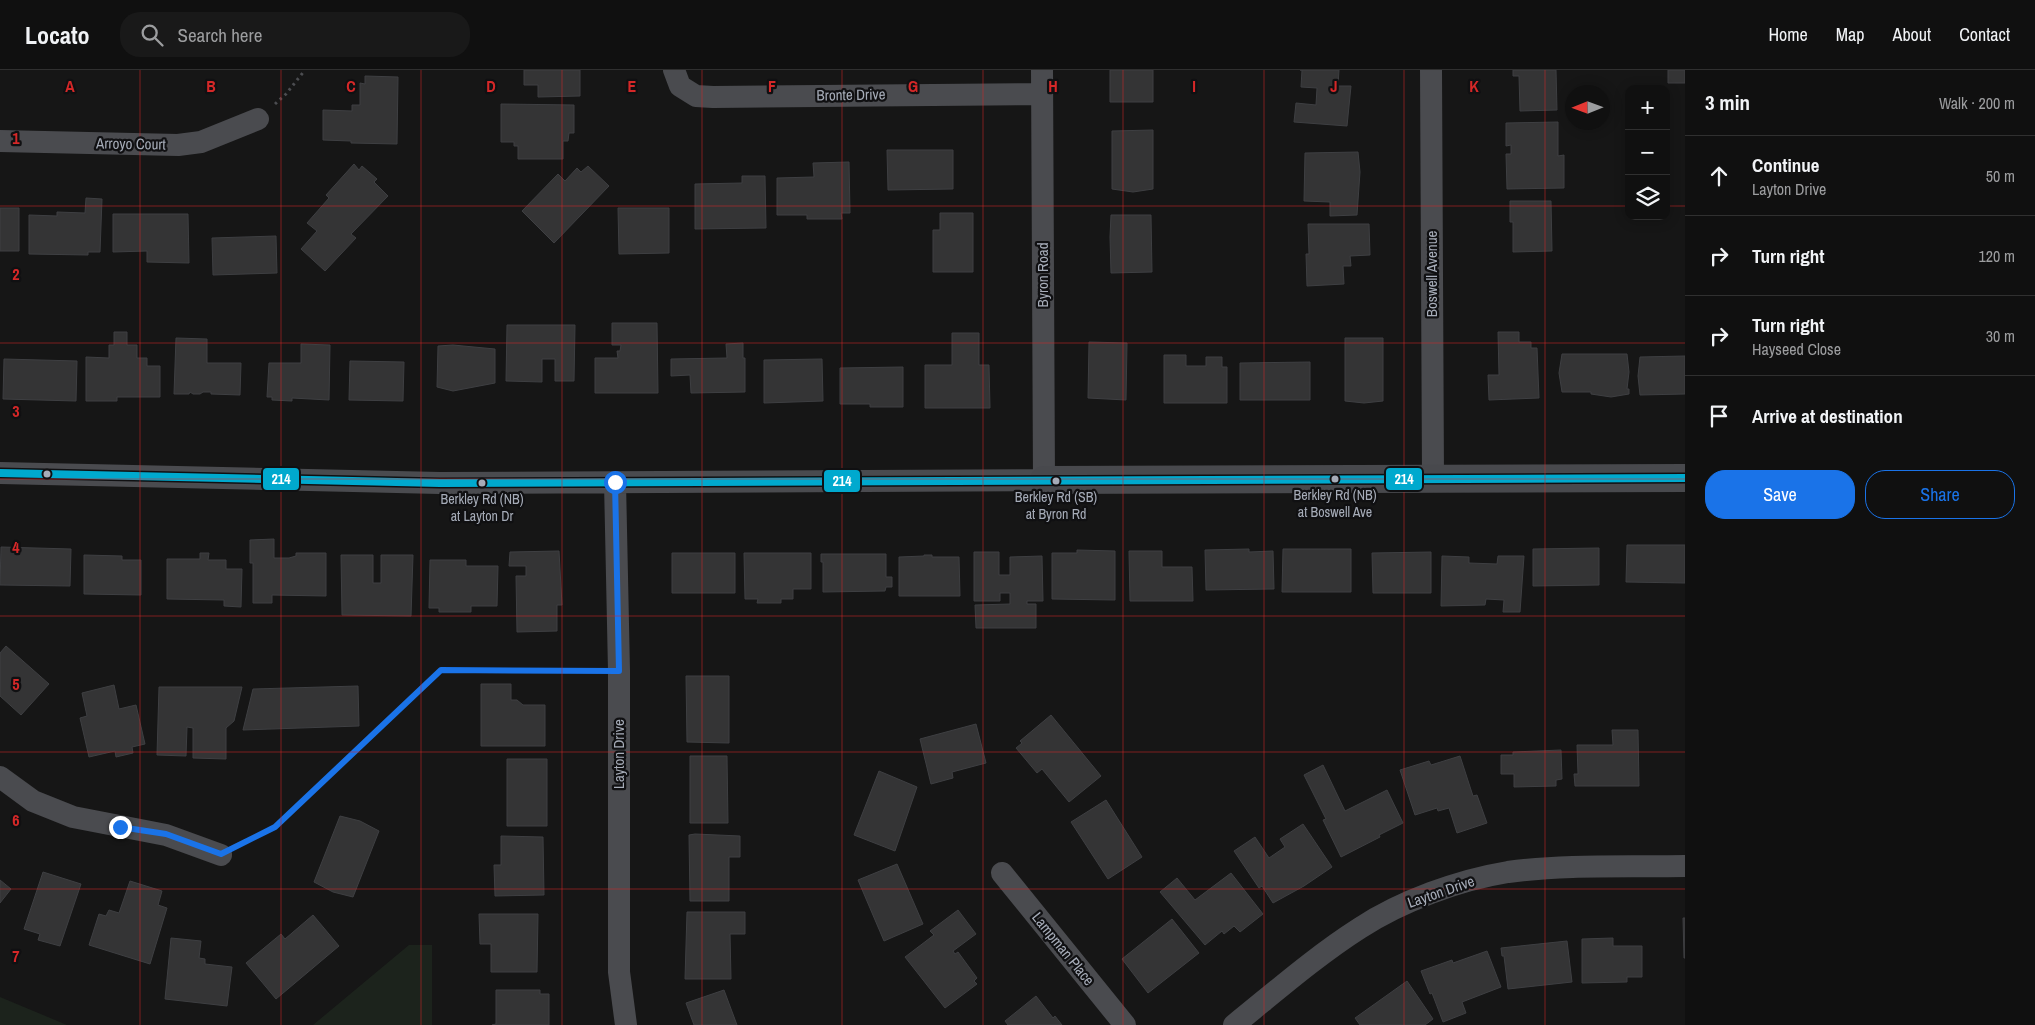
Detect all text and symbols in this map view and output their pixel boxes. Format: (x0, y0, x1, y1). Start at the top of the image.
search box (120, 12, 470, 57)
text: Locato (25, 19, 90, 51)
icon: search (138, 21, 166, 49)
text: Search here (178, 22, 262, 48)
text: Home (1768, 22, 1808, 47)
text: Map (1836, 22, 1865, 47)
text: About (1893, 22, 1931, 47)
text: Contact (1959, 22, 2010, 47)
text: A (65, 75, 75, 97)
text: B (206, 75, 216, 97)
text: C (346, 75, 356, 97)
text: D (486, 75, 496, 97)
text: E (628, 75, 637, 97)
text: F (768, 75, 776, 97)
text: G (908, 75, 918, 97)
text: H (1048, 75, 1058, 97)
text: I (1192, 75, 1196, 97)
text: J (1330, 75, 1338, 97)
text: K (1469, 75, 1479, 97)
street label: Bronte Drive (816, 83, 886, 106)
north arrow (1565, 85, 1610, 130)
map controls (1625, 85, 1670, 220)
button: + (1625, 85, 1670, 130)
text: 3 min (1705, 88, 1750, 117)
text: Walk · 200 m (1939, 92, 2015, 114)
text: 1 (12, 127, 20, 149)
button: − (1625, 130, 1670, 175)
street label: Arroyo Court (95, 132, 167, 155)
text: Continue (1752, 152, 1820, 178)
icon: ahead (1705, 162, 1733, 190)
text: 50 m (1986, 165, 2015, 187)
button: layers (1625, 175, 1670, 220)
text: Layton Drive (1752, 178, 1826, 200)
street label: Boswell Avenue (1421, 231, 1442, 317)
icon: right (1705, 242, 1733, 270)
street label: Byron Road (1032, 243, 1053, 307)
text: Turn right (1752, 243, 1824, 269)
text: 120 m (1979, 245, 2015, 267)
text: 2 (12, 263, 20, 285)
text: Turn right (1752, 312, 1824, 338)
icon: right (1705, 322, 1733, 350)
text: 30 m (1986, 325, 2015, 347)
text: Hayseed Close (1752, 338, 1841, 360)
text: 3 (12, 400, 20, 422)
icon: arrive (1705, 402, 1733, 430)
text: Arrive at destination (1752, 403, 1903, 429)
line badge: 214 (262, 467, 300, 491)
line badge: 214 (1385, 467, 1423, 491)
unlabelled marker (42, 469, 52, 479)
line badge: 214 (823, 469, 861, 493)
text: 214 (271, 470, 291, 488)
text: 214 (1394, 470, 1414, 488)
button: Save (1705, 470, 1855, 519)
button: Share (1865, 470, 2015, 519)
route start (604, 471, 627, 494)
text: 214 (832, 472, 852, 490)
marker: Berkley Rd (NB) at Boswell Ave (1330, 474, 1340, 484)
marker: Berkley Rd (SB) at Byron Rd (1051, 476, 1061, 486)
marker: Berkley Rd (NB) at Layton Dr (477, 478, 487, 488)
place label: Berkley Rd (NB) at Boswell Ave (1294, 486, 1377, 521)
place label: Berkley Rd (SB) at Byron Rd (1015, 488, 1097, 523)
place label: Berkley Rd (NB) at Layton Dr (441, 490, 524, 525)
text: 4 (12, 536, 20, 558)
text: 5 (12, 673, 20, 695)
street label: Layton Drive (608, 719, 629, 789)
text: 6 (12, 809, 20, 831)
route end (109, 816, 132, 839)
street label: Layton Drive (1404, 870, 1477, 913)
street label: Lampman Place (1027, 908, 1100, 990)
text: 7 (12, 945, 20, 967)

